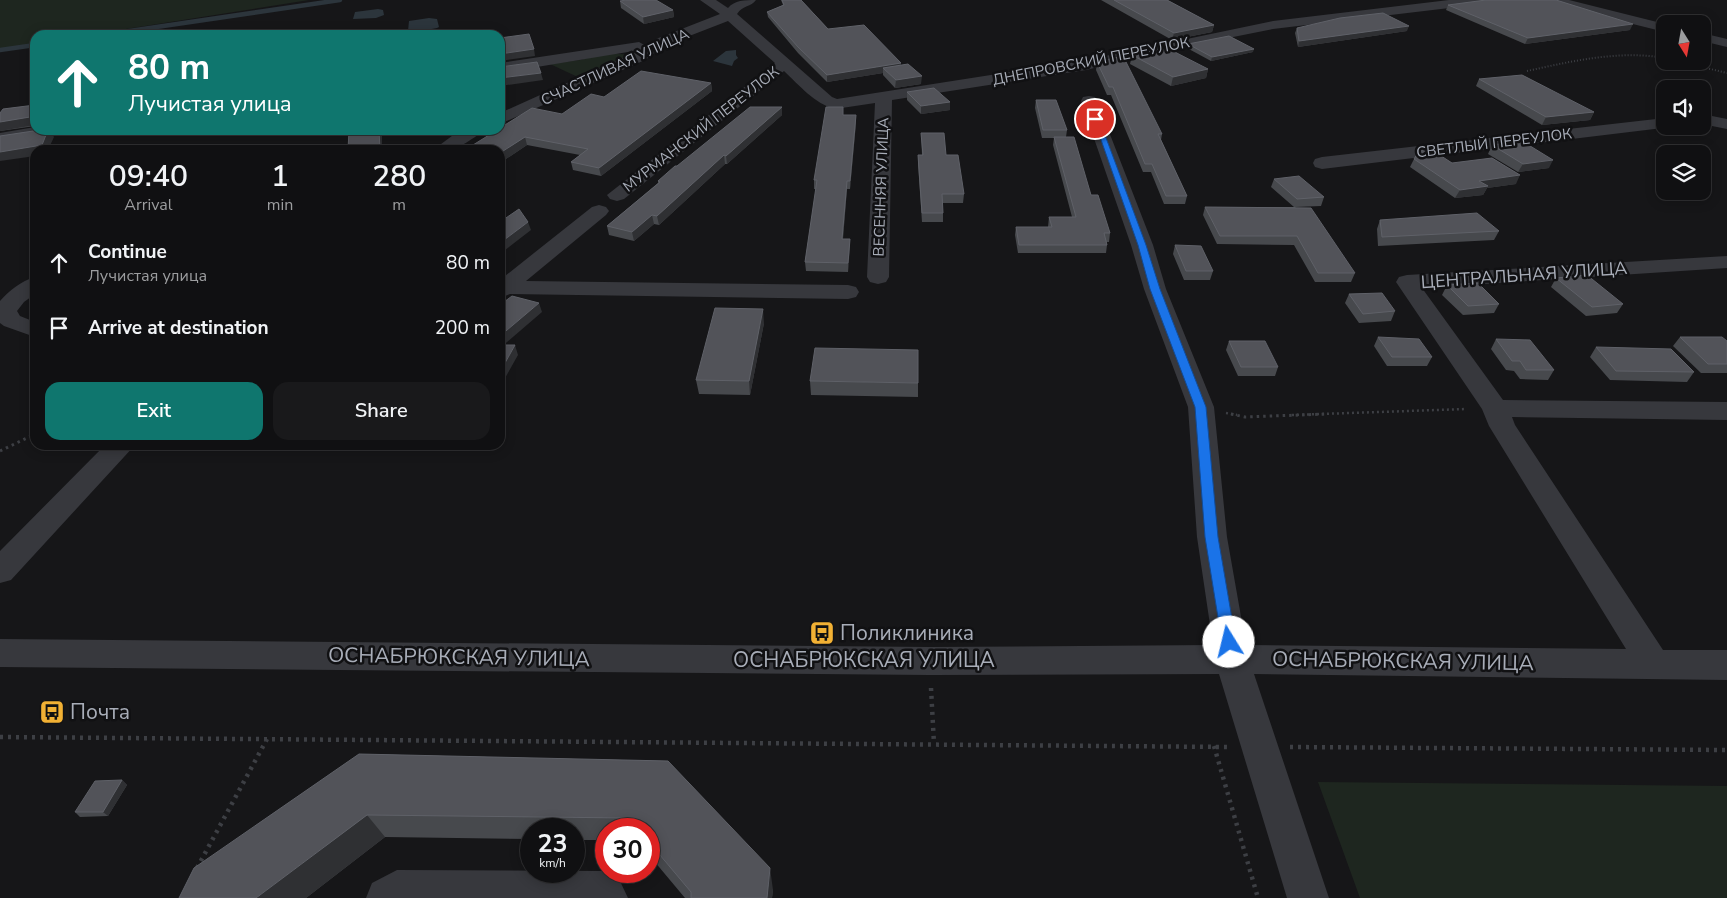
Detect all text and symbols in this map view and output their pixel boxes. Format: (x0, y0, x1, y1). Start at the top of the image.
north arrow (1656, 15, 1711, 70)
map controls (1656, 15, 1711, 200)
street label: СЧАСТЛИВАЯ УЛИЦА (538, 24, 692, 110)
street label: ДНЕПРОВСКИЙ ПЕРЕУЛОК (991, 32, 1192, 90)
text: 80 m (128, 44, 210, 91)
icon: ahead (45, 50, 110, 115)
street label: МУРМАНСКИЙ ПЕРЕУЛОК (619, 61, 784, 196)
button: sound (1656, 80, 1711, 135)
text: Лучистая улица (128, 89, 292, 119)
pin (1074, 98, 1116, 140)
icon: arrive (1081, 105, 1109, 133)
street label: ВЕСЕННЯЯ УЛИЦА (869, 117, 893, 257)
street label: СВЕТЛЫЙ ПЕРЕУЛОК (1415, 123, 1573, 162)
button: layers (1656, 145, 1711, 200)
text: 09:40 (109, 156, 188, 197)
text: 1 (271, 156, 289, 197)
text: 280 (372, 156, 426, 197)
text: Arrival (124, 194, 172, 216)
text: min (267, 194, 293, 216)
text: m (392, 194, 406, 216)
text: Continue (88, 239, 167, 265)
icon: ahead (45, 249, 73, 277)
text: 80 m (446, 250, 490, 276)
street label: ЦЕНТРАЛЬНАЯ УЛИЦА (1420, 256, 1628, 294)
text: Лучистая улица (88, 265, 207, 287)
icon: arrive (45, 314, 73, 342)
text: Arrive at destination (88, 315, 269, 341)
text: 200 m (435, 315, 490, 341)
button: Exit (45, 382, 263, 440)
button: Share (273, 382, 490, 440)
position arrow (1202, 615, 1254, 667)
place label: Поликлиника (840, 619, 974, 647)
bus stop icon: Поликлиника (809, 620, 835, 646)
street label: ОСНАБРЮКСКАЯ УЛИЦА (328, 641, 590, 673)
street label: ОСНАБРЮКСКАЯ УЛИЦА (1272, 645, 1534, 677)
street label: ОСНАБРЮКСКАЯ УЛИЦА (733, 646, 995, 674)
place label: Почта (70, 698, 130, 726)
bus stop icon: Почта (39, 699, 65, 725)
speed limit sign: 30 (595, 818, 660, 883)
text: 23 (537, 827, 568, 861)
text: km/h (539, 855, 566, 871)

